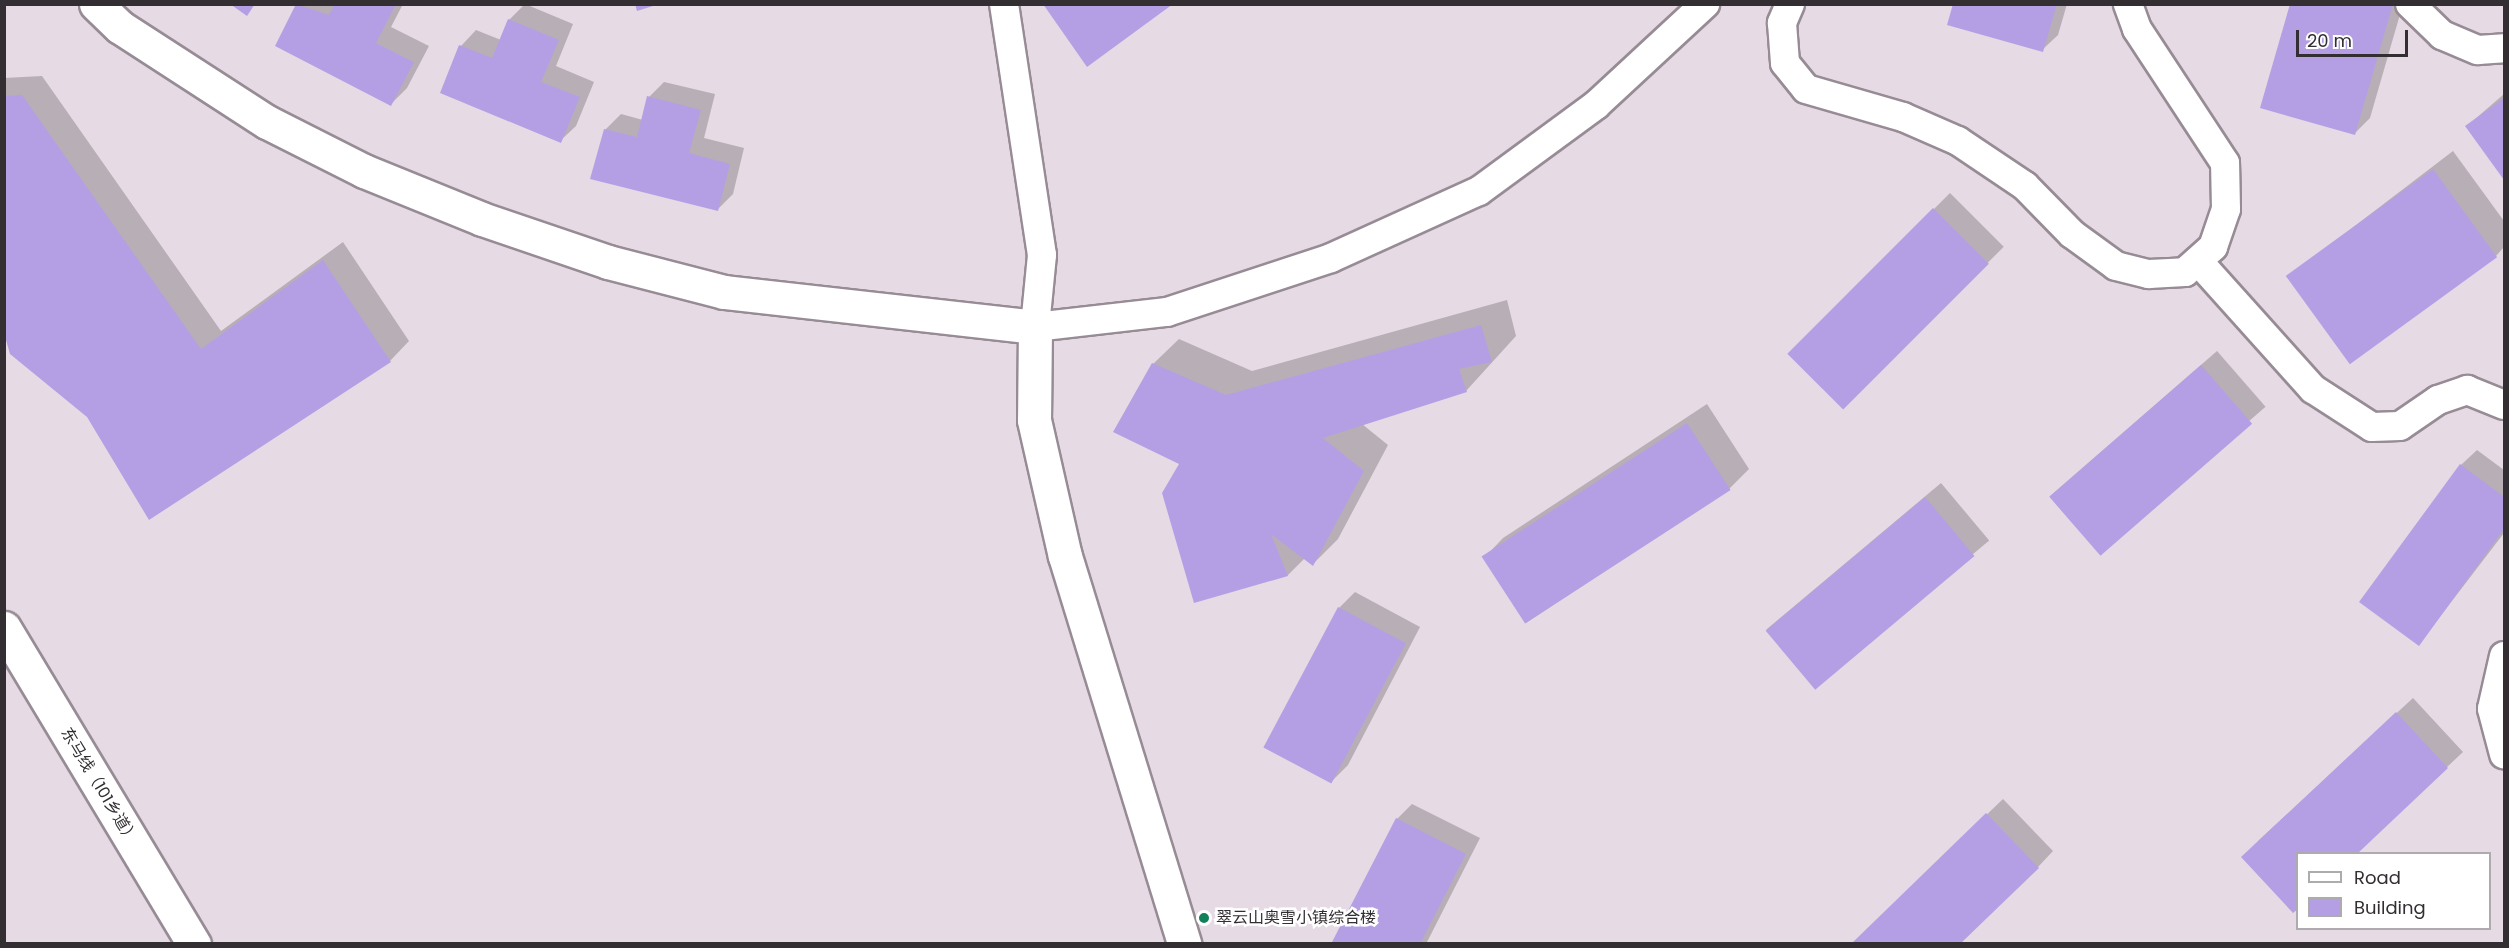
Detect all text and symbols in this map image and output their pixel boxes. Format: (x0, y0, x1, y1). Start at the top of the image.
scale bar (2299, 18, 2412, 56)
text: 20 m (2307, 28, 2352, 53)
street label: 东马线（101乡道） (57, 724, 141, 848)
legend (2296, 852, 2491, 930)
text: Road (2354, 865, 2401, 890)
text: Building (2354, 895, 2426, 920)
place label: 翠云山奥雪小镇综合楼 (1216, 908, 1376, 928)
marker: 翠云山奥雪小镇综合楼 (1197, 911, 1211, 925)

